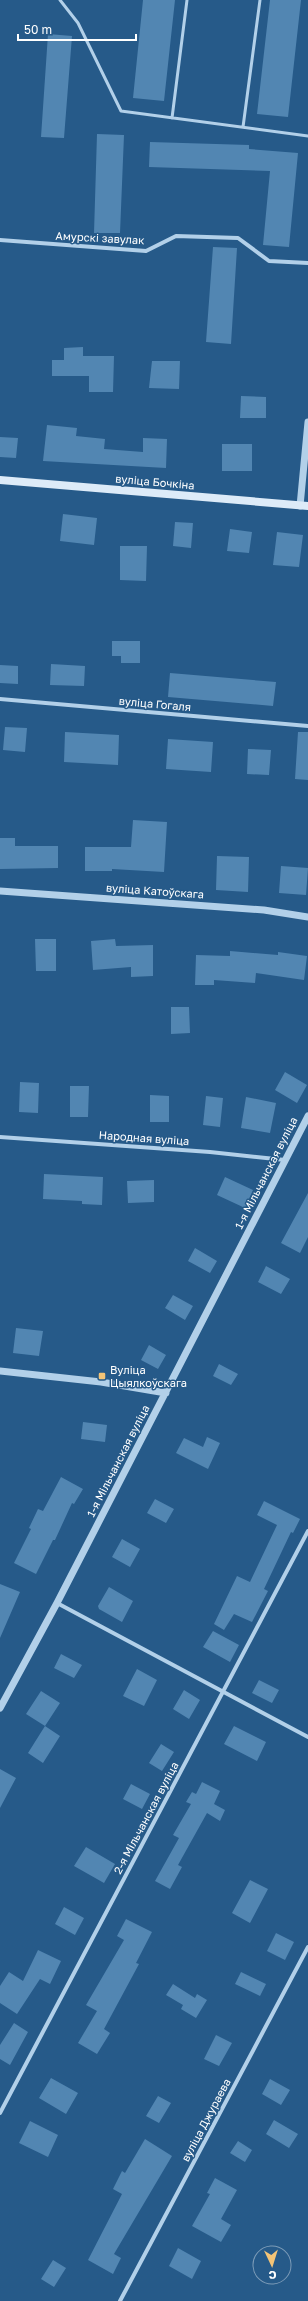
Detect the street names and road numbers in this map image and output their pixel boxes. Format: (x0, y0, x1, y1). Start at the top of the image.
street label: Амурскі завулак (55, 229, 146, 246)
street label: вуліца Бочкіна (115, 472, 195, 491)
street label: вуліца Гогаля (118, 694, 192, 713)
street label: вуліца Катоўскага (106, 881, 204, 900)
street label: 1-я Мільчанская вуліца (232, 1115, 300, 1231)
street label: Народная вуліца (98, 1128, 190, 1147)
street label: 1-я Мільчанская вуліца (84, 1403, 152, 1519)
street label: 2-я Мільчанская вуліца (110, 1759, 181, 1876)
street label: вуліца Джураева (178, 2076, 233, 2164)

